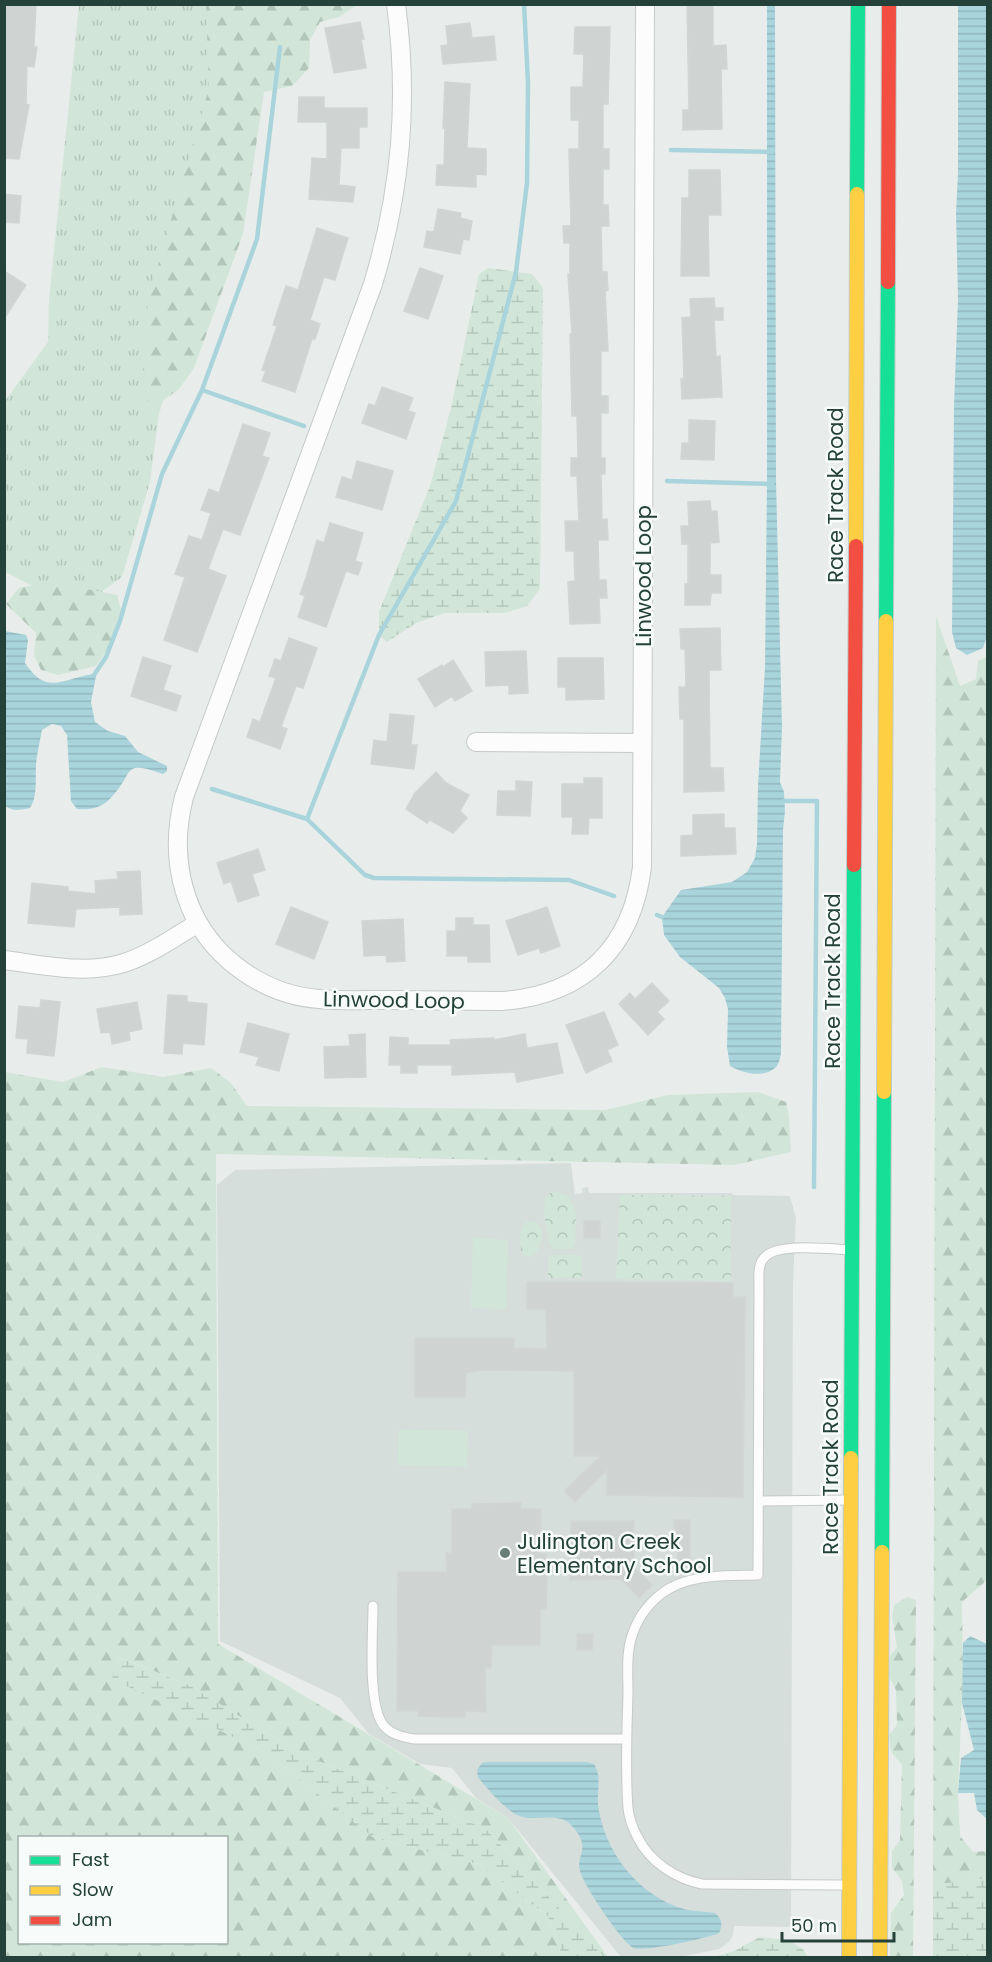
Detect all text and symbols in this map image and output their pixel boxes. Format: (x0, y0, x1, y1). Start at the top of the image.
street label: Race Track Road (821, 407, 850, 583)
street label: Linwood Loop (629, 505, 658, 647)
street label: Race Track Road (818, 893, 847, 1069)
street label: Linwood Loop (323, 984, 465, 1016)
street label: Race Track Road (816, 1379, 845, 1555)
place label: Julington Creek Elementary School (517, 1527, 712, 1580)
marker: Julington Creek Elementary School (498, 1546, 512, 1560)
legend (18, 1836, 228, 1944)
text: Fast (72, 1847, 109, 1872)
text: Slow (72, 1877, 114, 1902)
scale bar (782, 1905, 894, 1943)
text: Jam (72, 1907, 112, 1932)
text: 50 m (791, 1913, 837, 1938)

